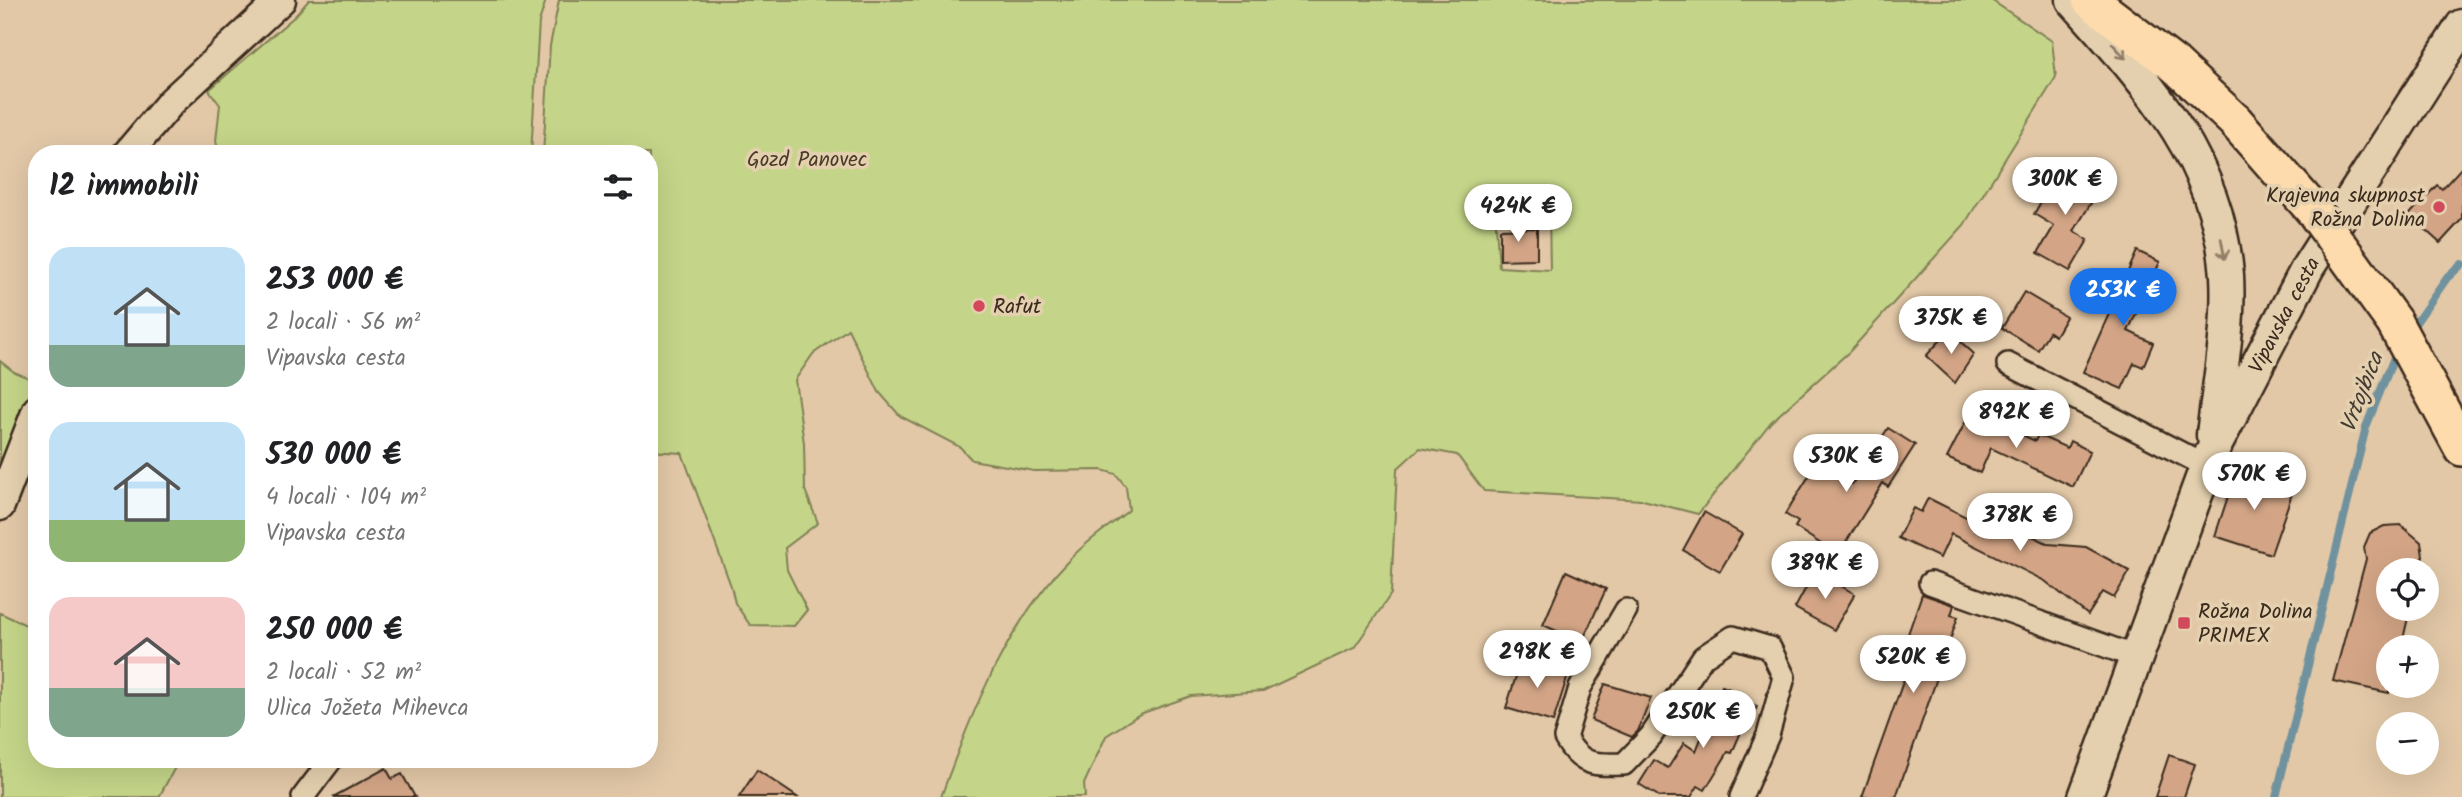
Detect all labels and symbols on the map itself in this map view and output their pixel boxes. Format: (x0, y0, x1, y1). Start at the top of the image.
one-way arrow (2111, 42, 2127, 60)
park label: Gozd Panovec (747, 144, 867, 177)
pin: 300K € (2008, 158, 2122, 217)
place label: Krajevna skupnost Rožna Dolina (2266, 180, 2426, 237)
pin: 424K € (1461, 184, 1575, 244)
marker: Krajevna skupnost Rožna Dolina (2431, 199, 2447, 215)
one-way arrow (2217, 237, 2230, 260)
street label: Vipavska cesta (2241, 252, 2330, 380)
pin: 253K € (2066, 268, 2180, 328)
place label: Rafut (993, 291, 1042, 324)
pin: 375K € (1894, 296, 2008, 356)
marker: Rafut (971, 298, 987, 314)
water label: Vrtojbica (2331, 345, 2395, 438)
pin: 892K € (1959, 391, 2073, 450)
pin: 530K € (1789, 434, 1903, 494)
pin: 570K € (2197, 452, 2311, 512)
pin: 378K € (1963, 494, 2077, 553)
pin: 389K € (1768, 542, 1882, 601)
place label: Rožna Dolina PRIMEX (2198, 596, 2313, 653)
marker: Rožna Dolina PRIMEX (2176, 615, 2192, 631)
pin: 298K € (1480, 630, 1594, 690)
pin: 520K € (1856, 636, 1970, 695)
pin: 250K € (1646, 690, 1760, 750)

